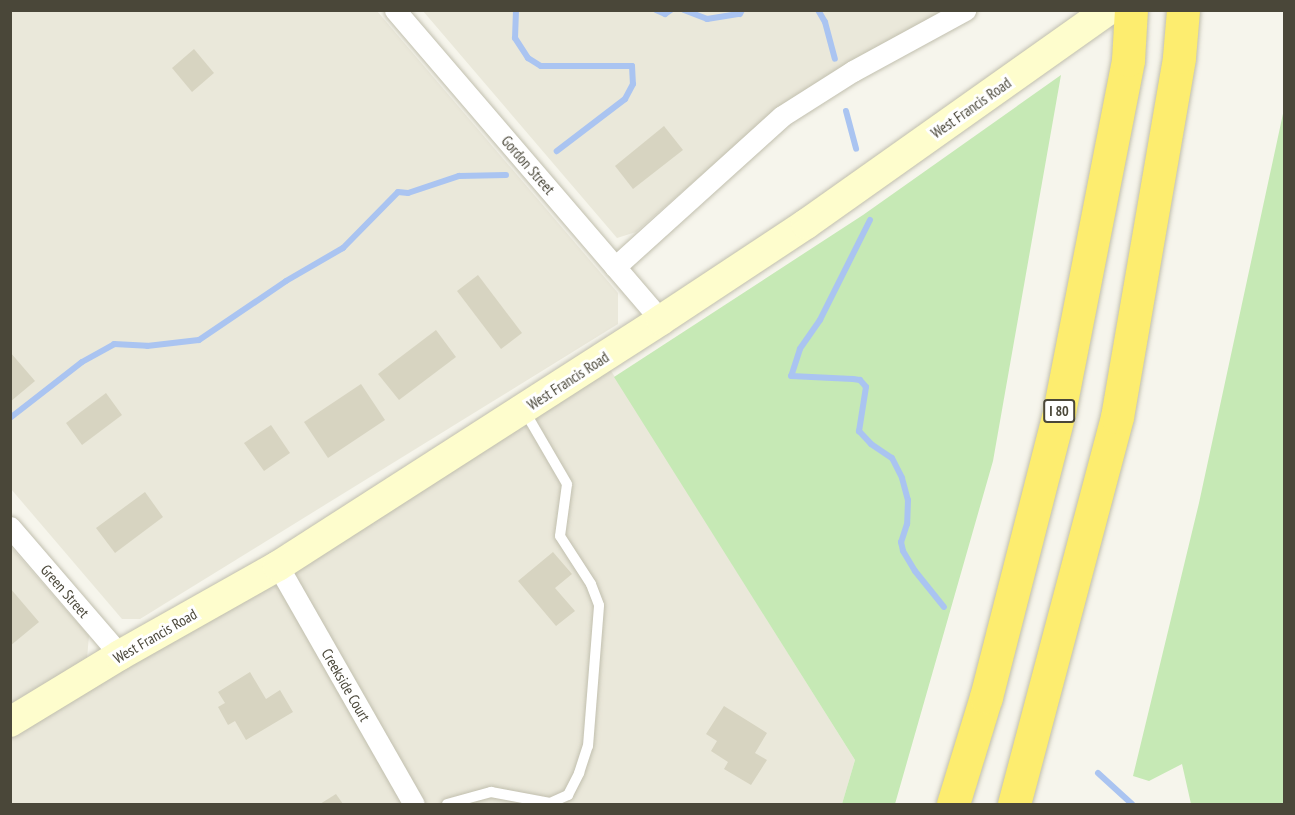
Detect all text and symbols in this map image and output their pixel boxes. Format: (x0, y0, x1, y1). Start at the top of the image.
street label: West Francis Road (928, 74, 1014, 142)
street label: Gordon Street (498, 132, 558, 198)
street label: West Francis Road (524, 348, 612, 414)
road number: I 80 (1042, 400, 1076, 422)
street label: Green Street (37, 561, 93, 621)
street label: West Francis Road (110, 605, 200, 667)
street label: Creekside Court (318, 645, 374, 725)

